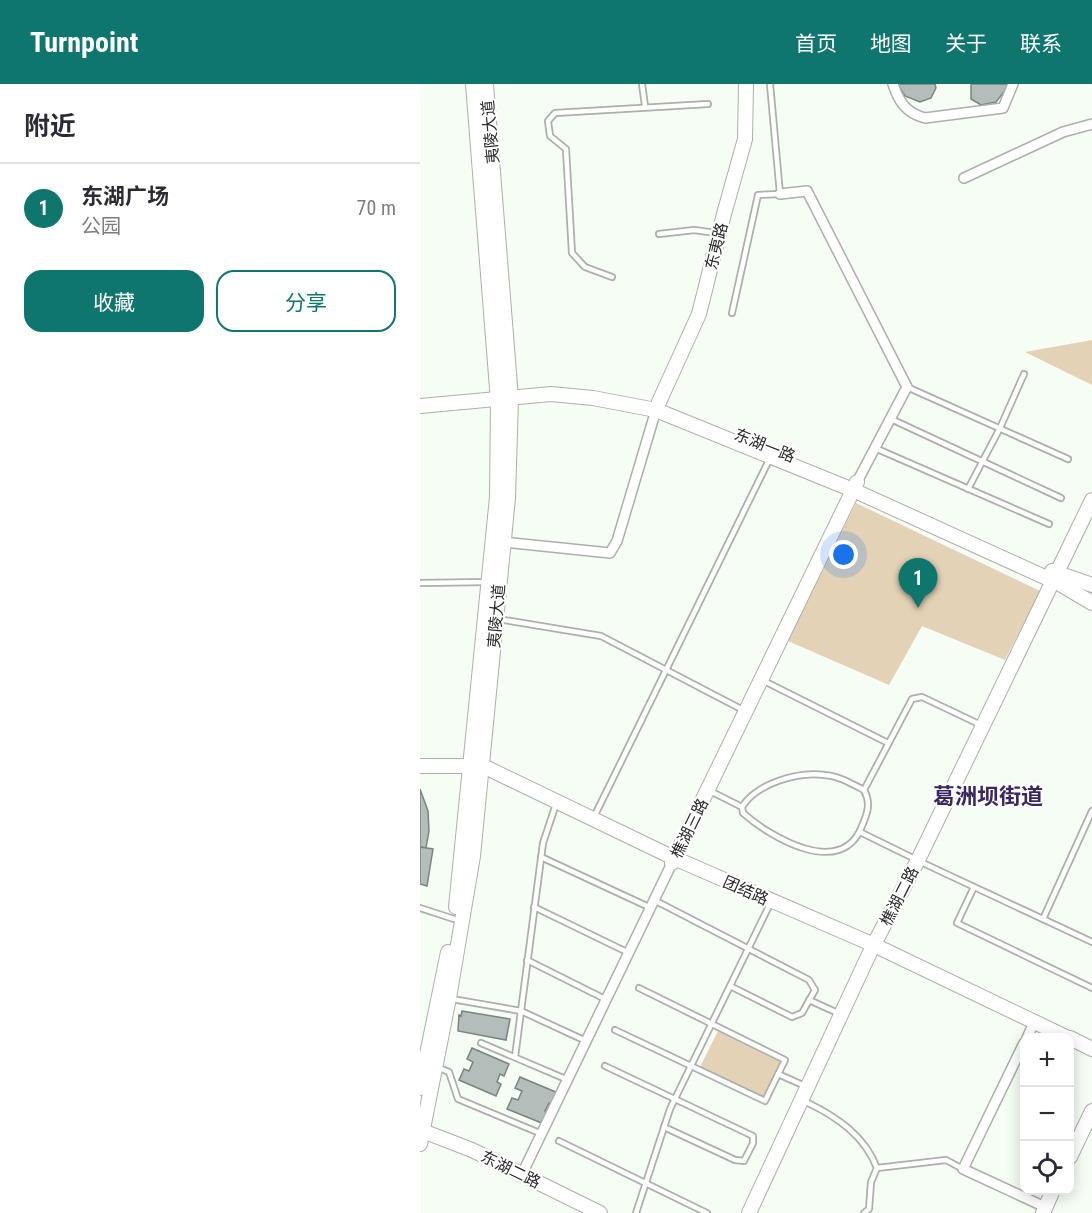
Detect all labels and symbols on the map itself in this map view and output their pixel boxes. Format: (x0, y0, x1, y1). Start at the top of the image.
street label: 夷陵大道 (478, 99, 503, 165)
street label: 东夷路 (701, 221, 732, 272)
street label: 东湖一路 (732, 425, 798, 466)
your location (829, 540, 858, 569)
pin: 1 (898, 558, 938, 608)
street label: 夷陵大道 (484, 583, 509, 649)
district label: 葛洲坝街道 (933, 784, 1043, 809)
street label: 樵湖三路 (667, 795, 712, 861)
street label: 樵湖二路 (876, 863, 922, 929)
street label: 团结路 (720, 872, 772, 909)
street label: 东湖二路 (478, 1147, 544, 1192)

